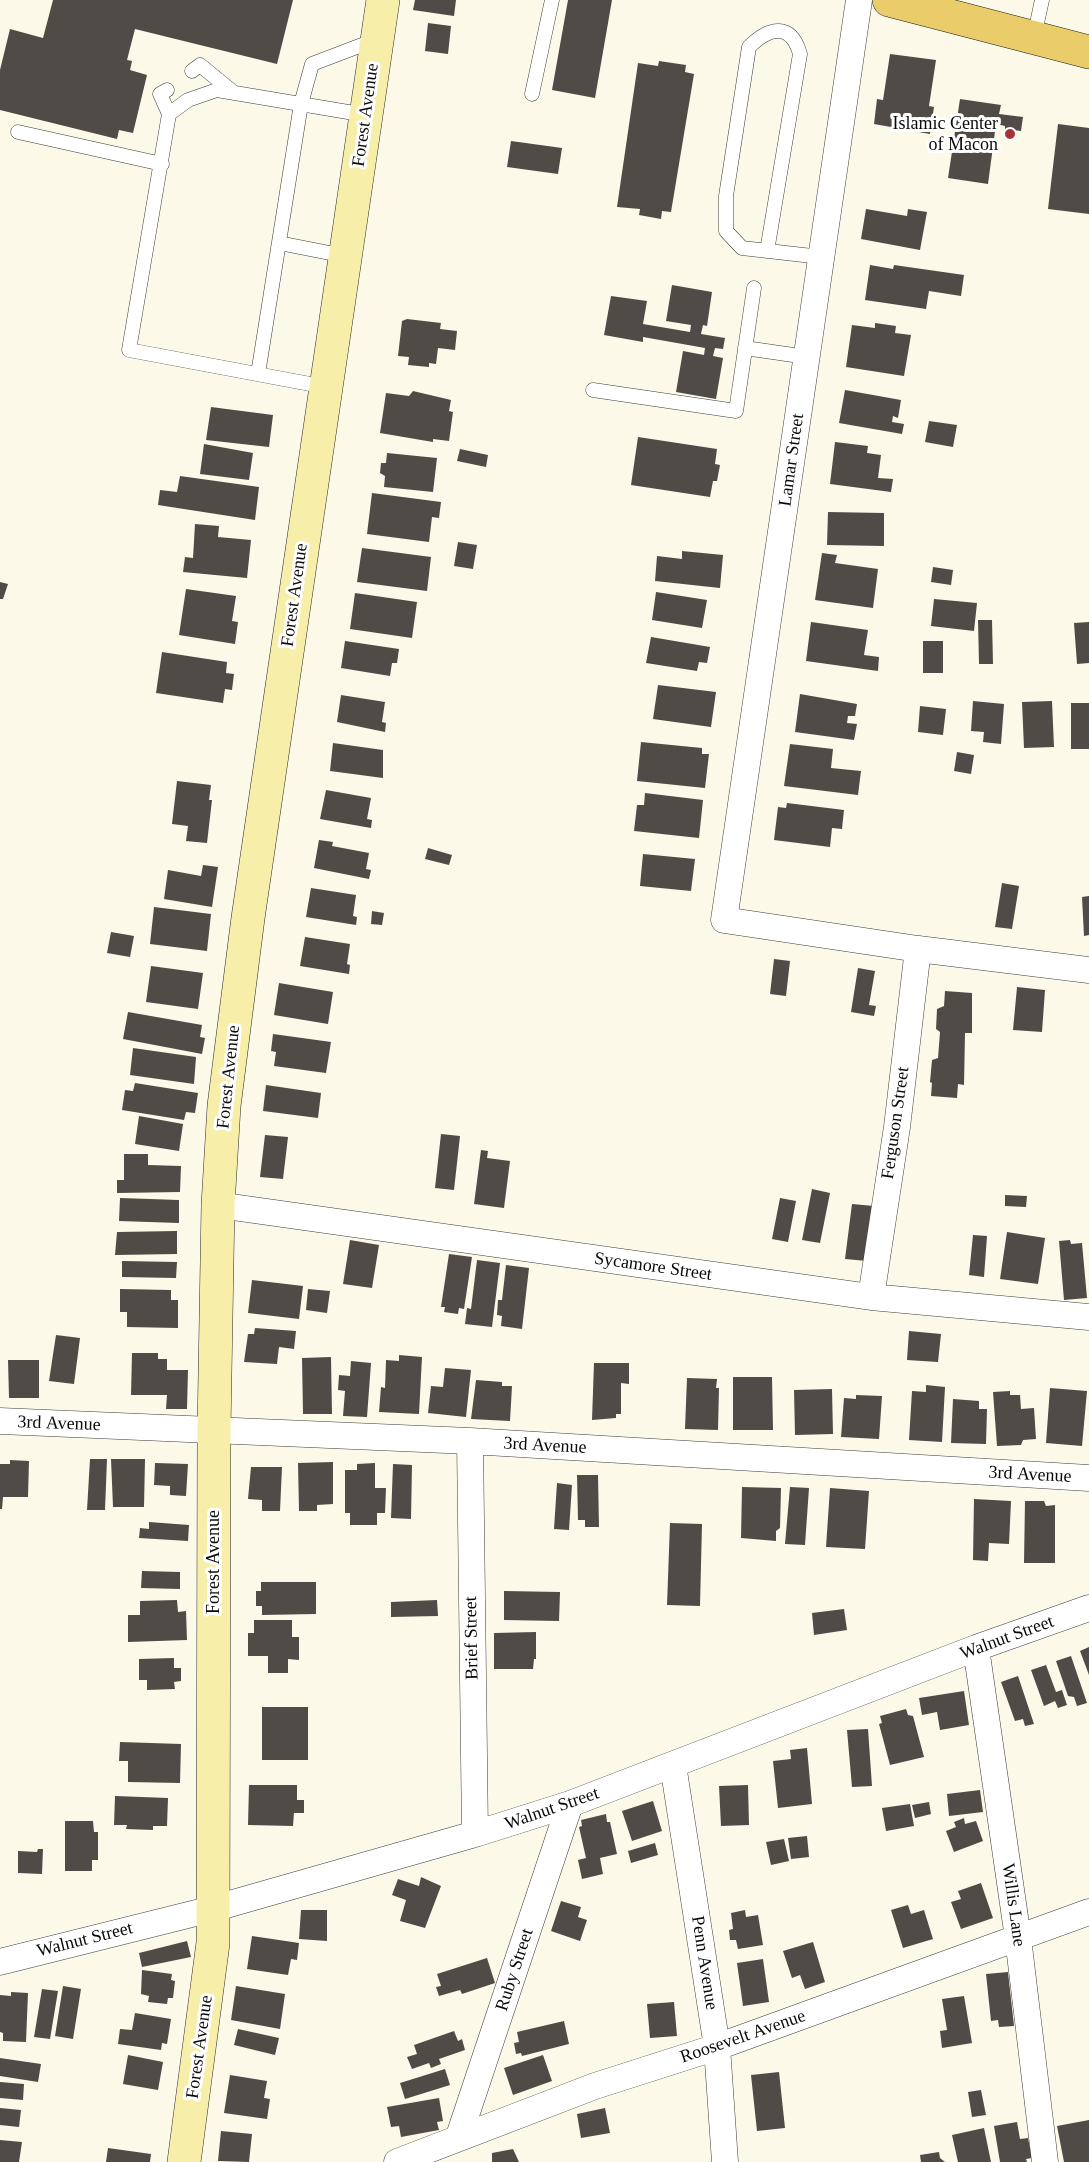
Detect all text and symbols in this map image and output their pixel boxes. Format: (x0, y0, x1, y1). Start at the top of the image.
street label: Forest Avenue (348, 62, 384, 168)
place label: Islamic Center of Macon (893, 113, 998, 156)
marker: Islamic Center of Macon (1003, 127, 1017, 141)
street label: Lamar Street (775, 412, 809, 508)
street label: Forest Avenue (277, 542, 313, 648)
street label: Forest Avenue (213, 1024, 245, 1130)
street label: Ferguson Street (877, 1065, 915, 1181)
street label: Sycamore Street (593, 1248, 713, 1286)
street label: 3rd Avenue (17, 1412, 101, 1436)
street label: 3rd Avenue (503, 1433, 587, 1459)
street label: 3rd Avenue (988, 1462, 1072, 1488)
street label: Forest Avenue (203, 1510, 225, 1614)
street label: Brief Street (460, 1596, 484, 1680)
street label: Walnut Street (957, 1611, 1057, 1665)
street label: Walnut Street (502, 1783, 602, 1835)
street label: Willis Lane (996, 1862, 1030, 1948)
street label: Penn Avenue (686, 1914, 722, 2012)
street label: Walnut Street (35, 1918, 135, 1962)
street label: Ruby Street (492, 1926, 538, 2014)
street label: Forest Avenue (182, 1994, 218, 2100)
street label: Roosevelt Avenue (677, 2005, 809, 2069)

